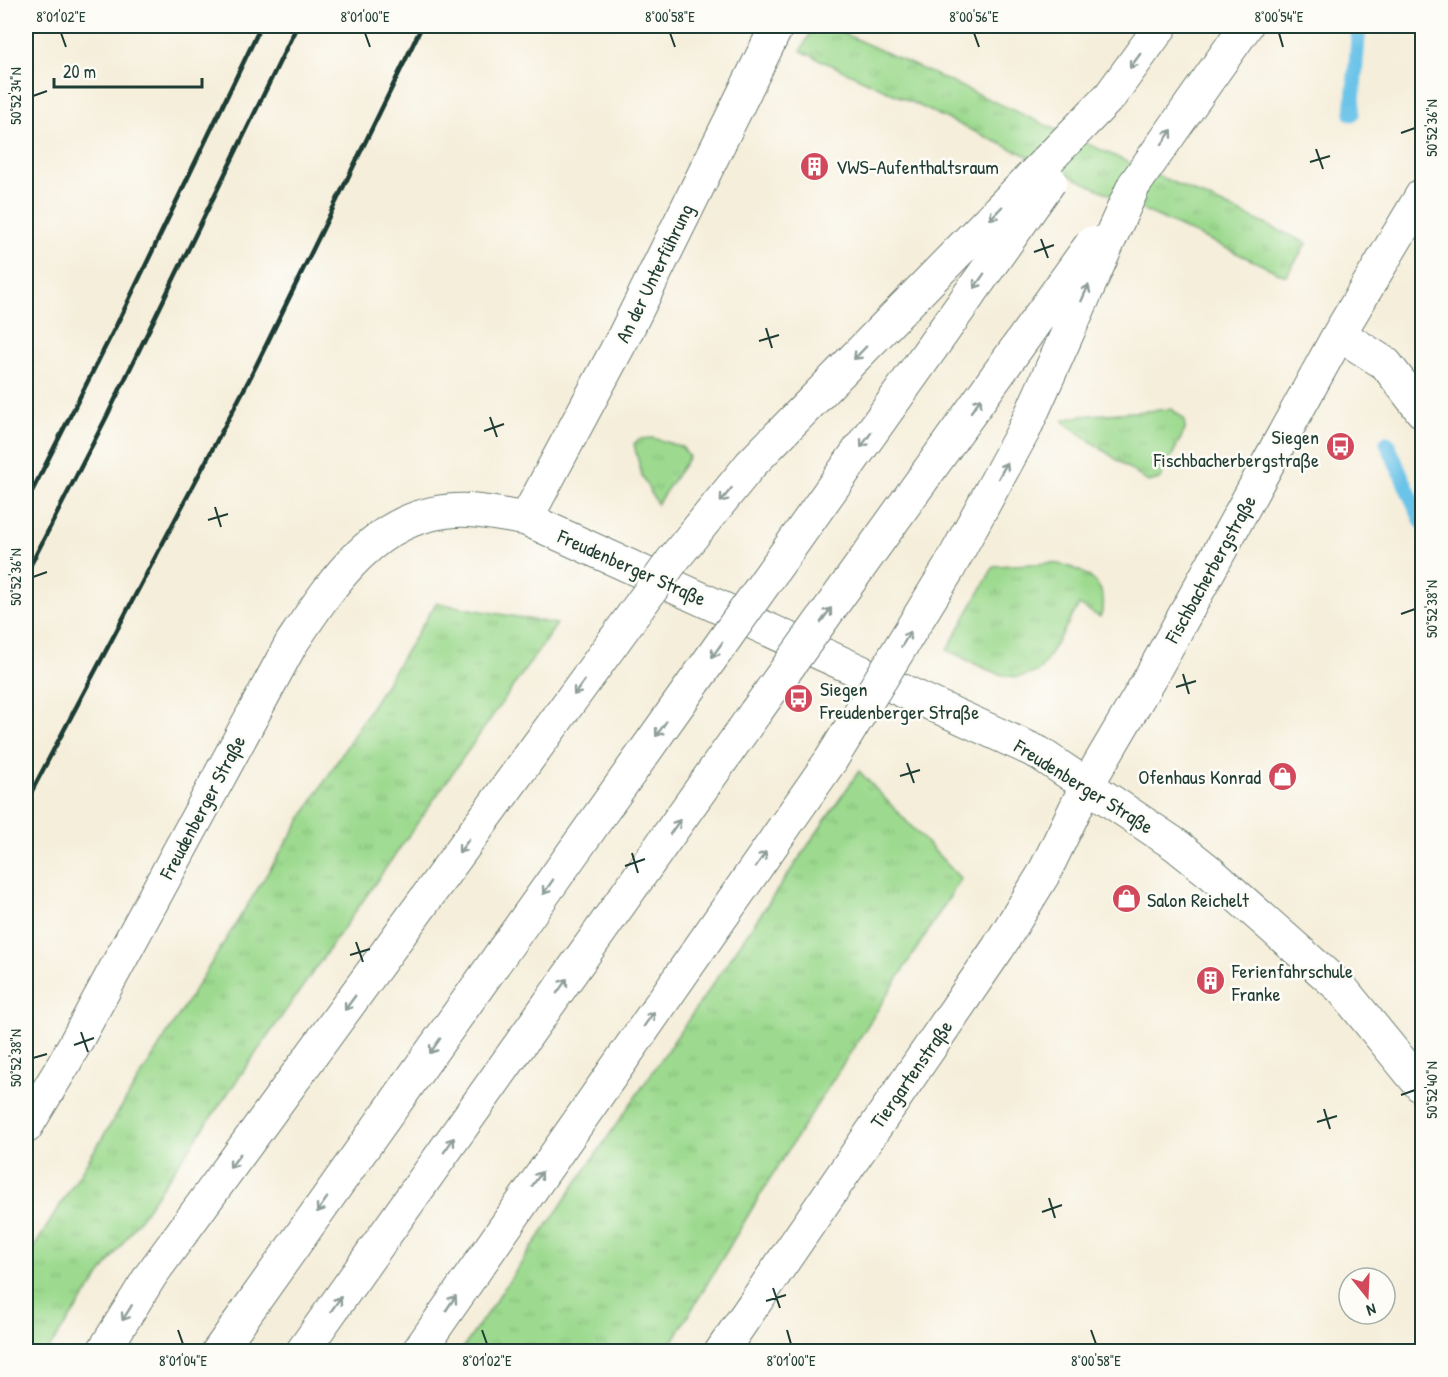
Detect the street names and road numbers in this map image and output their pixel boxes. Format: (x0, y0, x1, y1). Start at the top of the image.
street label: An der Unterführung (609, 199, 699, 347)
street label: Fischbacherbergstraße (1158, 490, 1262, 649)
street label: Freudenberger Straße (553, 522, 710, 612)
street label: Freudenberger Straße (152, 730, 251, 884)
street label: Freudenberger Straße (1009, 732, 1159, 840)
street label: Tiergartenstraße (864, 1014, 958, 1134)

